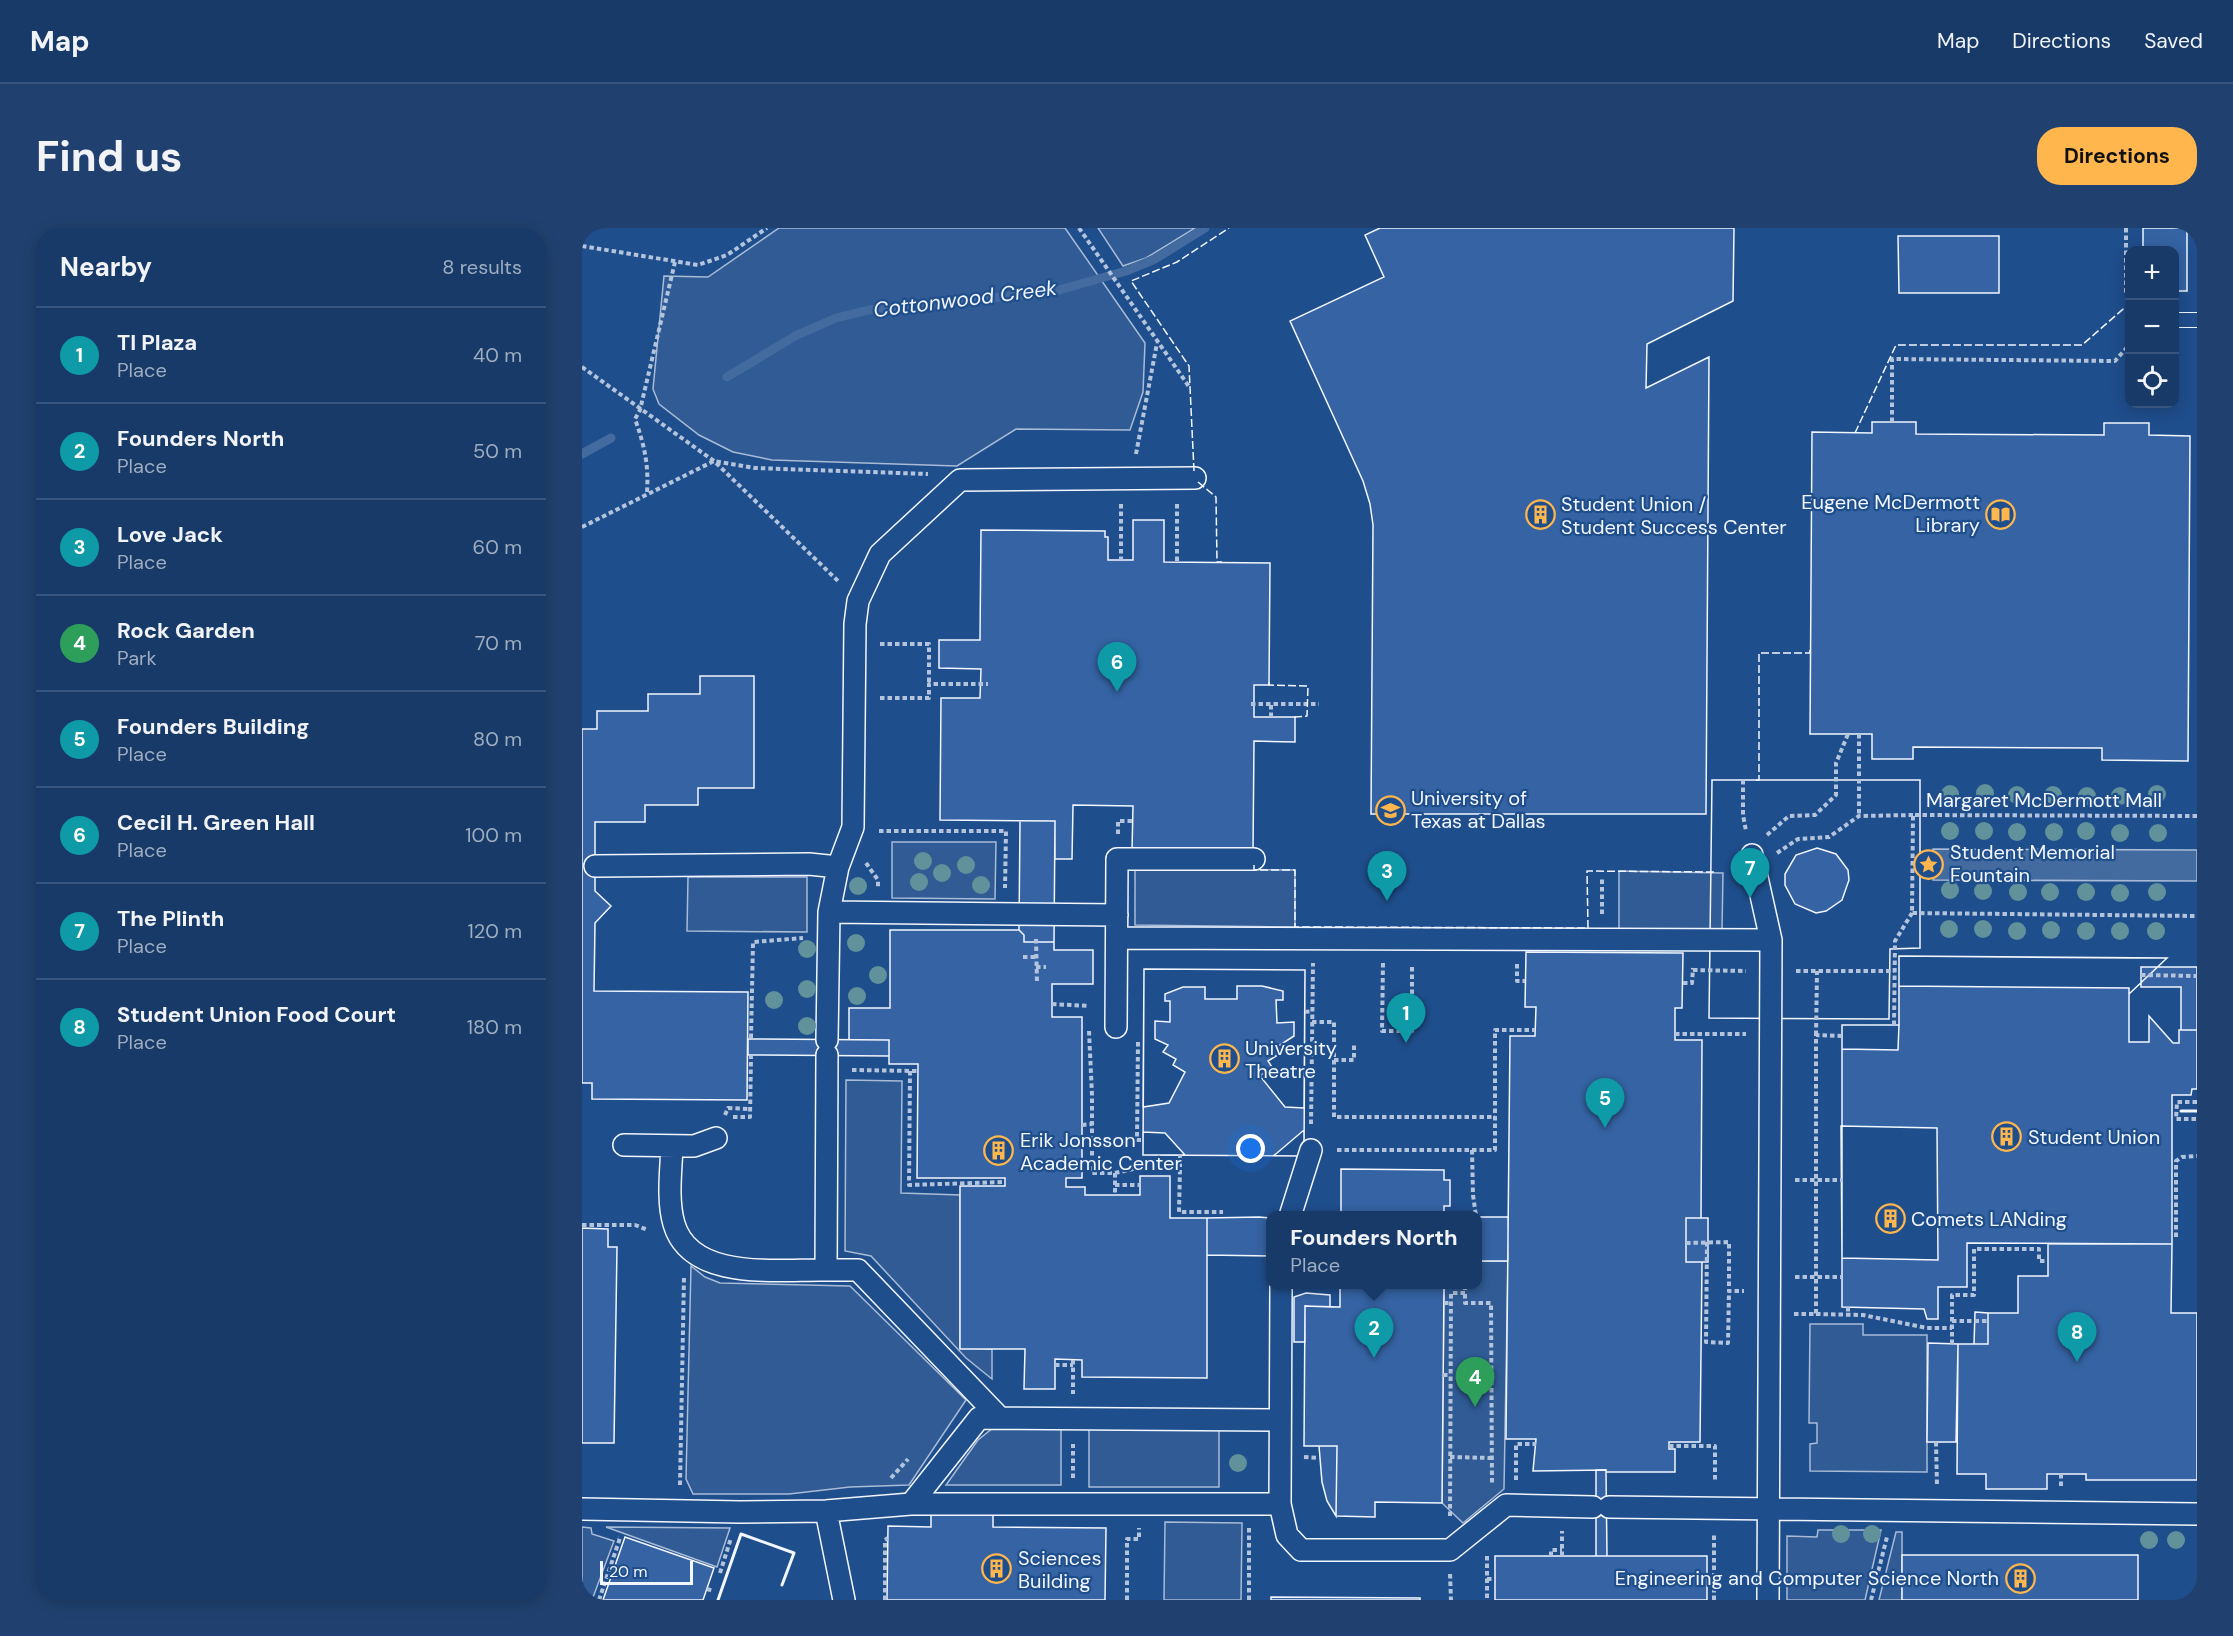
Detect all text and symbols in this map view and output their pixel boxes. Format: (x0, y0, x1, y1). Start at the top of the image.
text: Map (30, 23, 90, 60)
text: Map (1937, 27, 1979, 55)
text: Directions (2012, 27, 2111, 55)
text: Saved (2144, 27, 2203, 55)
button: Directions (2037, 127, 2197, 185)
text: Find us (36, 129, 182, 184)
map controls (2125, 246, 2179, 408)
button: + (2125, 246, 2179, 300)
text: Nearby (60, 250, 152, 284)
text: 8 results (442, 254, 522, 280)
water label: Cottonwood Creek (872, 274, 1059, 324)
button: − (2125, 300, 2179, 354)
text: TI Plaza (117, 328, 197, 357)
text: 1 (76, 342, 83, 368)
text: 40 m (473, 342, 522, 368)
button: locate (2125, 354, 2179, 408)
text: Place (117, 357, 167, 383)
text: Founders North (117, 424, 284, 453)
text: 2 (74, 438, 85, 464)
text: 50 m (473, 438, 522, 464)
text: Place (117, 453, 167, 479)
place label: Eugene McDermott Library (1801, 489, 1980, 538)
place label: Student Union / Student Success Center (1561, 491, 1787, 540)
library icon: Eugene McDermott Library (1985, 498, 2017, 530)
building icon: Student Union / Student Success Center (1524, 499, 1556, 531)
text: Love Jack (117, 520, 223, 549)
text: 3 (73, 534, 86, 560)
text: 60 m (473, 534, 522, 560)
text: Place (117, 549, 167, 575)
text: Rock Garden (117, 616, 255, 645)
text: 4 (73, 630, 86, 656)
text: 70 m (475, 630, 522, 656)
pin: 6 (1098, 642, 1136, 692)
text: Park (117, 645, 157, 671)
text: Founders Building (117, 712, 309, 741)
text: 5 (73, 726, 86, 752)
text: 80 m (473, 726, 522, 752)
text: Place (117, 741, 167, 767)
place label: University of Texas at Dallas (1411, 785, 1546, 834)
street label: Margaret McDermott Mall (1926, 787, 2162, 813)
school or university icon: University of Texas at Dallas (1374, 794, 1406, 826)
text: Cecil H. Green Hall (117, 808, 315, 837)
text: 6 (73, 822, 86, 848)
text: 100 m (465, 822, 522, 848)
text: Place (117, 837, 167, 863)
place label: Student Memorial Fountain (1950, 839, 2115, 888)
pin: 7 (1730, 848, 1770, 898)
place icon: Student Memorial Fountain (1913, 848, 1945, 880)
pin: 3 (1368, 852, 1406, 901)
text: The Plinth (117, 904, 224, 933)
text: 7 (74, 918, 85, 944)
text: 120 m (468, 918, 522, 944)
text: Place (117, 933, 167, 959)
pin: 1 (1386, 994, 1426, 1043)
text: Student Union Food Court (117, 1000, 396, 1029)
text: 8 (73, 1014, 86, 1040)
text: 180 m (467, 1014, 522, 1040)
text: Place (117, 1029, 167, 1055)
place label: University Theatre (1245, 1035, 1337, 1084)
building icon: University Theatre (1208, 1043, 1240, 1075)
pin: 5 (1586, 1078, 1624, 1128)
building icon: Student Union (1991, 1121, 2023, 1153)
place label: Student Union (2028, 1124, 2160, 1150)
place label: Erik Jonsson Academic Center (1020, 1127, 1182, 1176)
your location (1236, 1134, 1265, 1163)
building icon: Erik Jonsson Academic Center (983, 1135, 1015, 1167)
building icon: Comets LANding (1874, 1203, 1906, 1235)
place label: Comets LANding (1911, 1206, 2067, 1232)
popup (1266, 1211, 1482, 1289)
text: Founders North (1290, 1223, 1458, 1252)
text: Place (1290, 1252, 1340, 1278)
pin: 2 (1354, 1308, 1394, 1358)
pin: 8 (2058, 1312, 2096, 1362)
pin: 4 (1456, 1358, 1494, 1407)
place label: Sciences Building (1018, 1545, 1102, 1594)
building icon: Sciences Building (981, 1553, 1013, 1585)
scale bar (600, 1558, 693, 1586)
text: 20 m (609, 1561, 648, 1582)
building icon: Engineering and Computer Science North (2004, 1562, 2036, 1594)
place label: Engineering and Computer Science North (1615, 1565, 1999, 1591)

